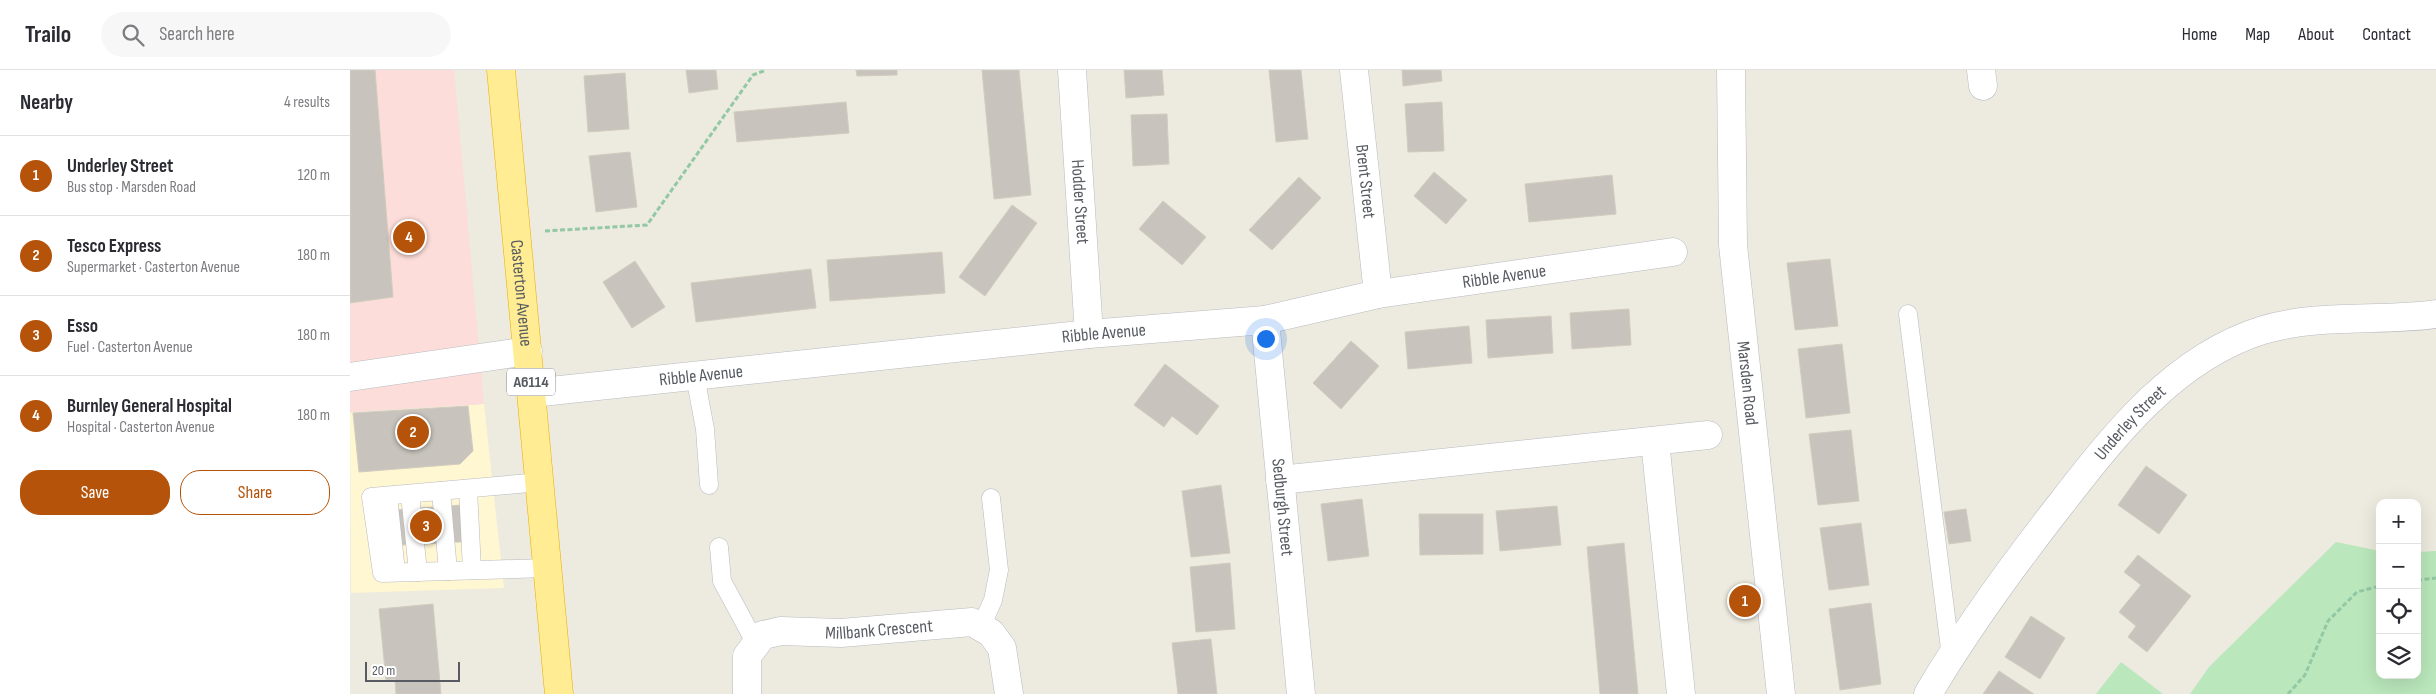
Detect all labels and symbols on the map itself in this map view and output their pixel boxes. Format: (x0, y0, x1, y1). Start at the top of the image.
street label: Brent Street (1352, 143, 1380, 220)
street label: Hodder Street (1067, 159, 1094, 245)
pin: 4 (393, 218, 425, 256)
street label: Casterton Avenue (506, 239, 537, 347)
street label: Ribble Avenue (1461, 260, 1547, 292)
street label: Ribble Avenue (1061, 319, 1147, 347)
your location (1253, 326, 1279, 352)
street label: Marsden Road (1733, 340, 1763, 426)
street label: Ribble Avenue (658, 360, 744, 390)
road number: A6114 (507, 368, 555, 396)
street label: Underley Street (2090, 380, 2170, 464)
pin: 2 (397, 413, 429, 451)
street label: Sedburgh Street (1268, 457, 1298, 557)
pin: 3 (410, 507, 442, 545)
pin: 1 (1729, 582, 1761, 620)
street label: Millbank Crescent (825, 615, 934, 644)
scale bar (365, 659, 460, 682)

